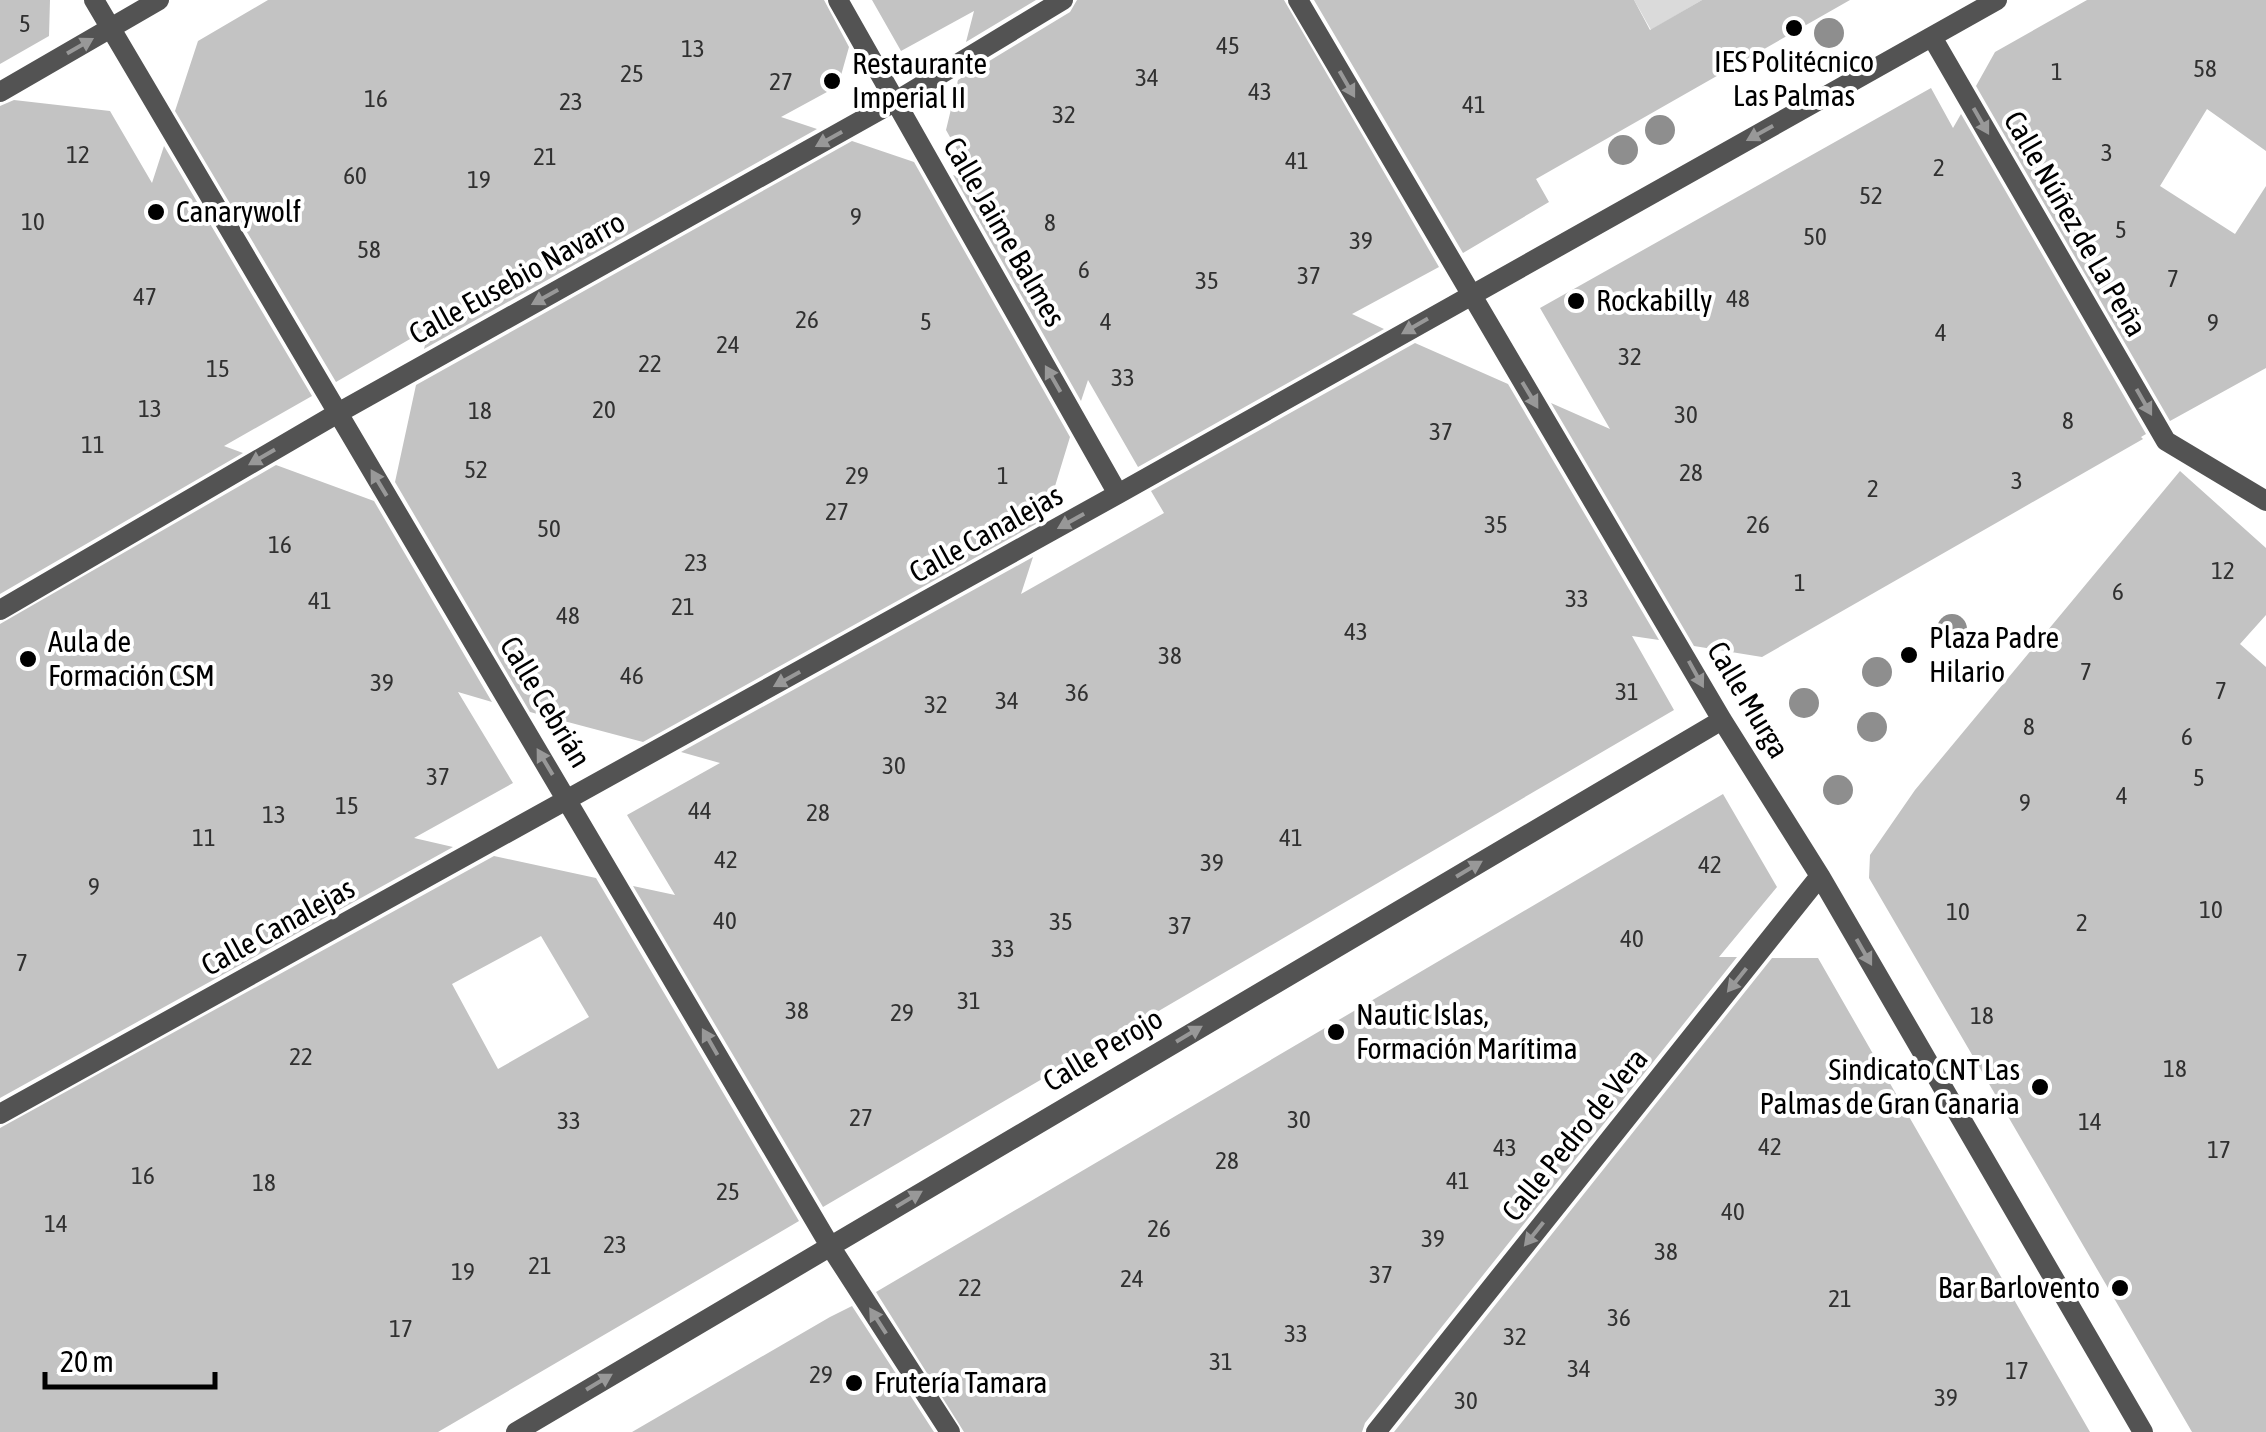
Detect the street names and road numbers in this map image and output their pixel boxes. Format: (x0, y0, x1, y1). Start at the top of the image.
street label: Calle Núñez de La Peña (1998, 105, 2154, 342)
street label: Calle Jaime Balmes (937, 131, 1073, 332)
street label: Calle Eusebio Navarro (403, 204, 630, 350)
street label: Calle Canalejas (903, 477, 1068, 589)
street label: Calle Cebrián (494, 630, 598, 773)
street label: Calle Murga (1701, 635, 1797, 764)
street label: Calle Canalejas (195, 870, 360, 982)
street label: Calle Perojo (1037, 1000, 1168, 1098)
street label: Calle Pedro de Vera (1494, 1041, 1654, 1227)

